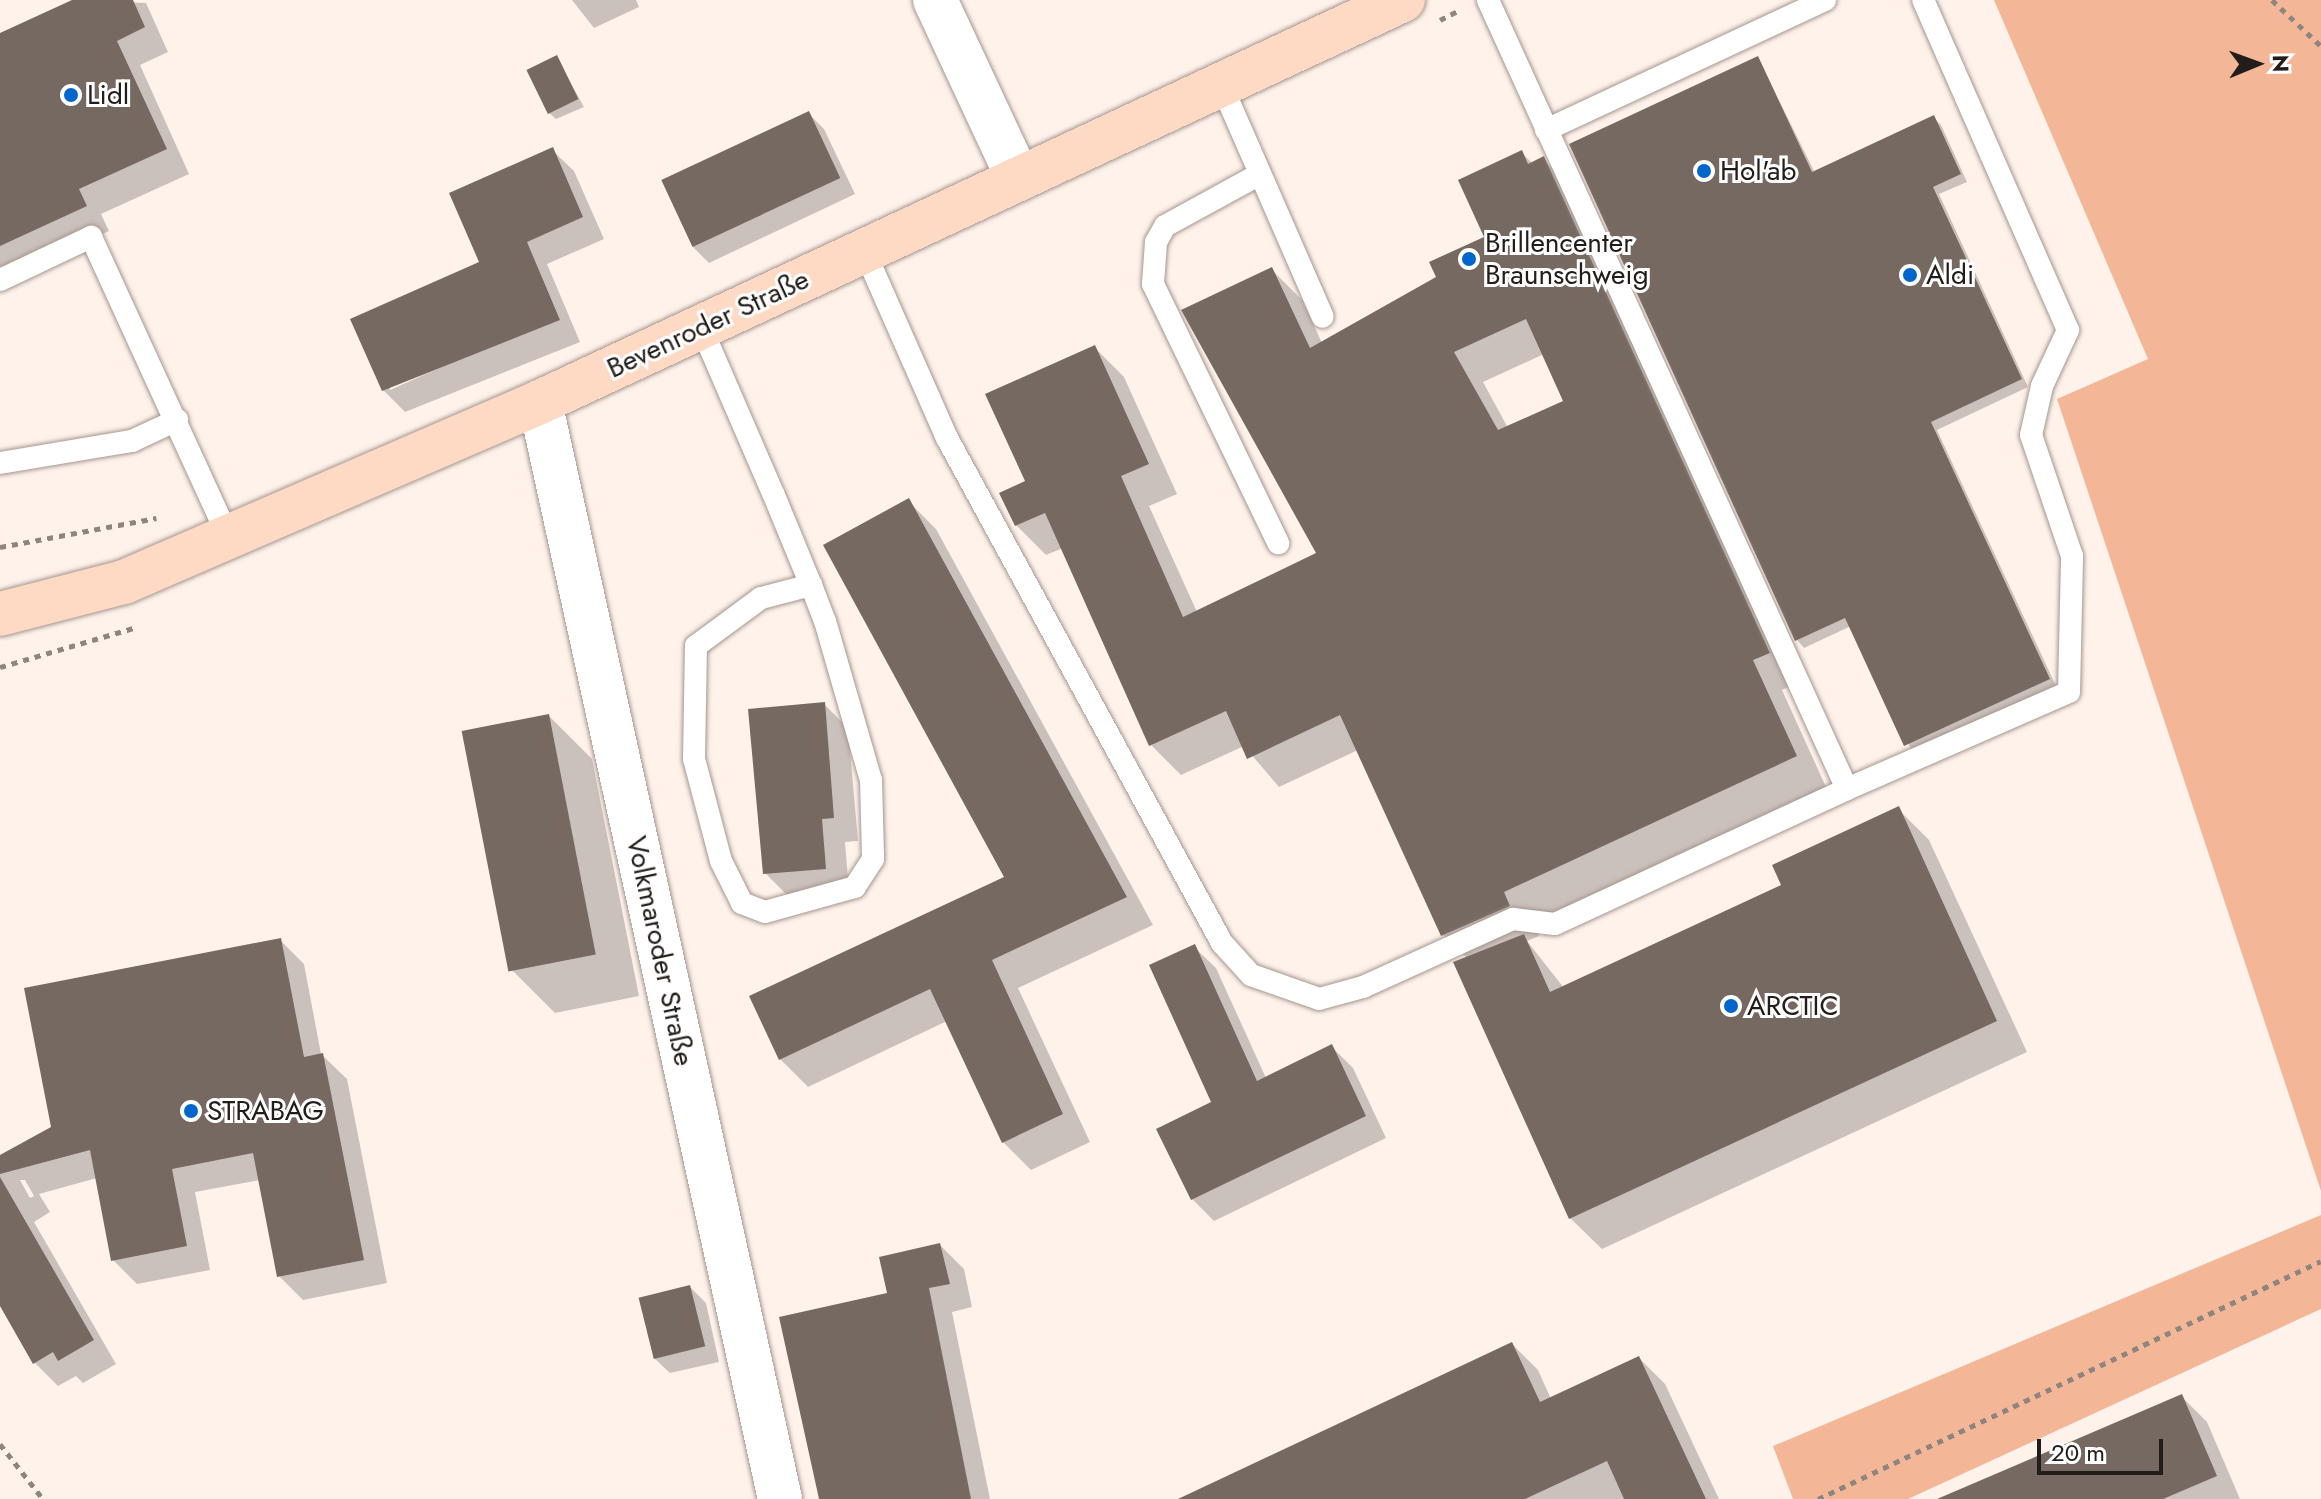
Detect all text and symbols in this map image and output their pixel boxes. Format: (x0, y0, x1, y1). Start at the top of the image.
north arrow (2217, 24, 2297, 104)
text: N (2265, 55, 2297, 73)
place label: Lidl (87, 78, 129, 112)
marker: Lidl (62, 86, 80, 104)
place label: Hol'ab (1720, 154, 1796, 188)
marker: Hol'ab (1695, 162, 1713, 180)
place label: Brillencenter Braunschweig (1485, 226, 1649, 292)
marker: Brillencenter Braunschweig (1460, 250, 1478, 268)
place label: Aldi (1926, 258, 1974, 292)
street label: Bevenroder Straße (602, 263, 814, 385)
marker: Aldi (1901, 266, 1919, 284)
street label: Volkmaroder Straße (619, 833, 701, 1069)
place label: ARCTIC (1747, 989, 1839, 1023)
marker: ARCTIC (1722, 997, 1740, 1015)
place label: STRABAG (207, 1094, 324, 1128)
marker: STRABAG (182, 1102, 200, 1120)
scale bar (2041, 1423, 2167, 1473)
text: 20 m (2051, 1435, 2105, 1470)

